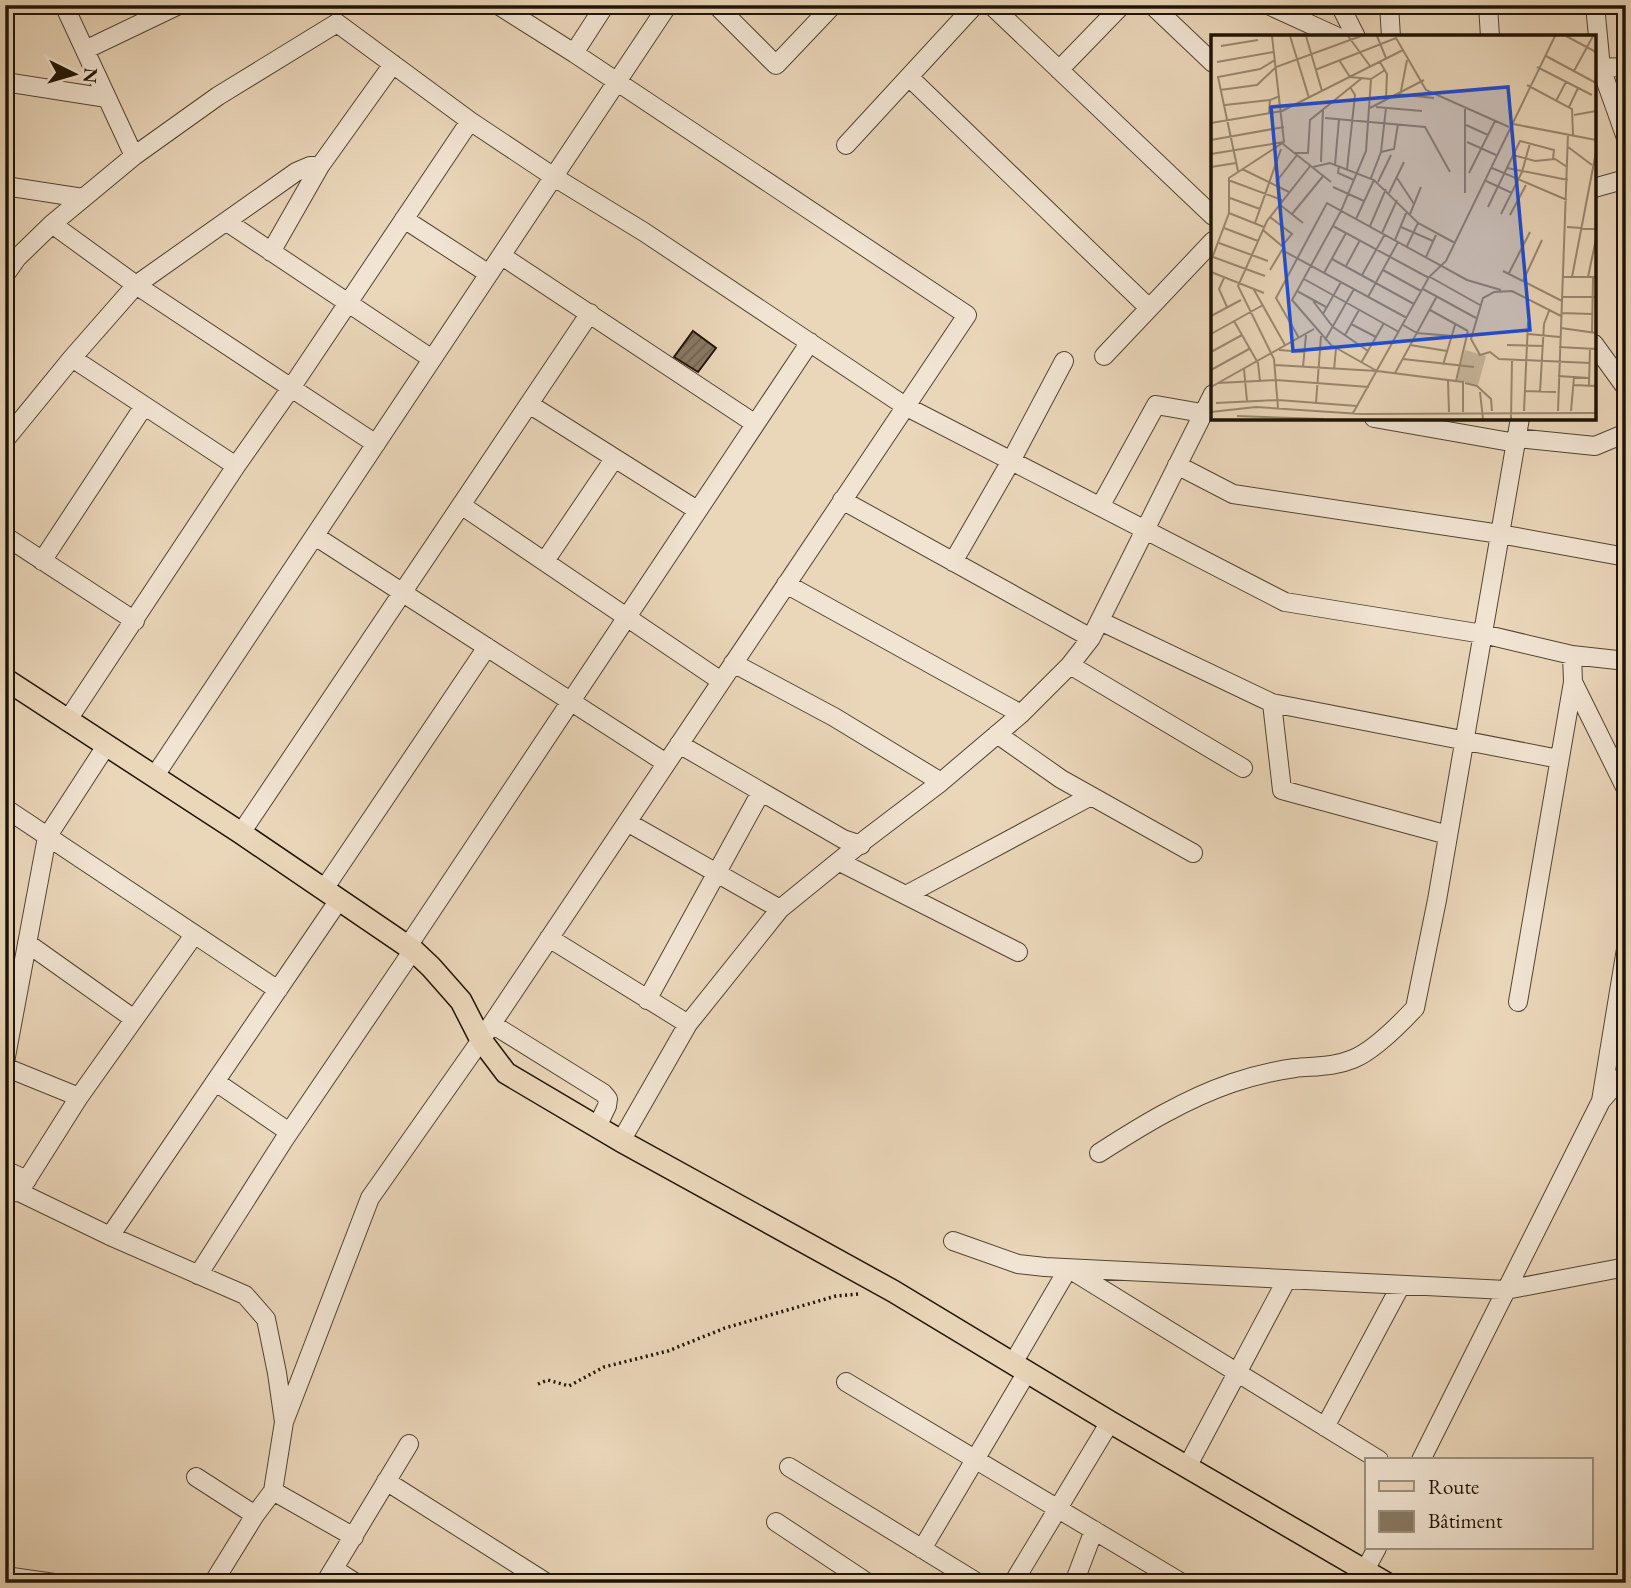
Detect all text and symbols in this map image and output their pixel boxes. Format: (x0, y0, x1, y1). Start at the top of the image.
inset map (1211, 35, 1596, 420)
north arrow (38, 38, 108, 108)
text: N (77, 67, 104, 85)
legend (1365, 1458, 1592, 1550)
text: Route (1428, 1473, 1479, 1500)
text: Bâtiment (1428, 1507, 1503, 1534)

